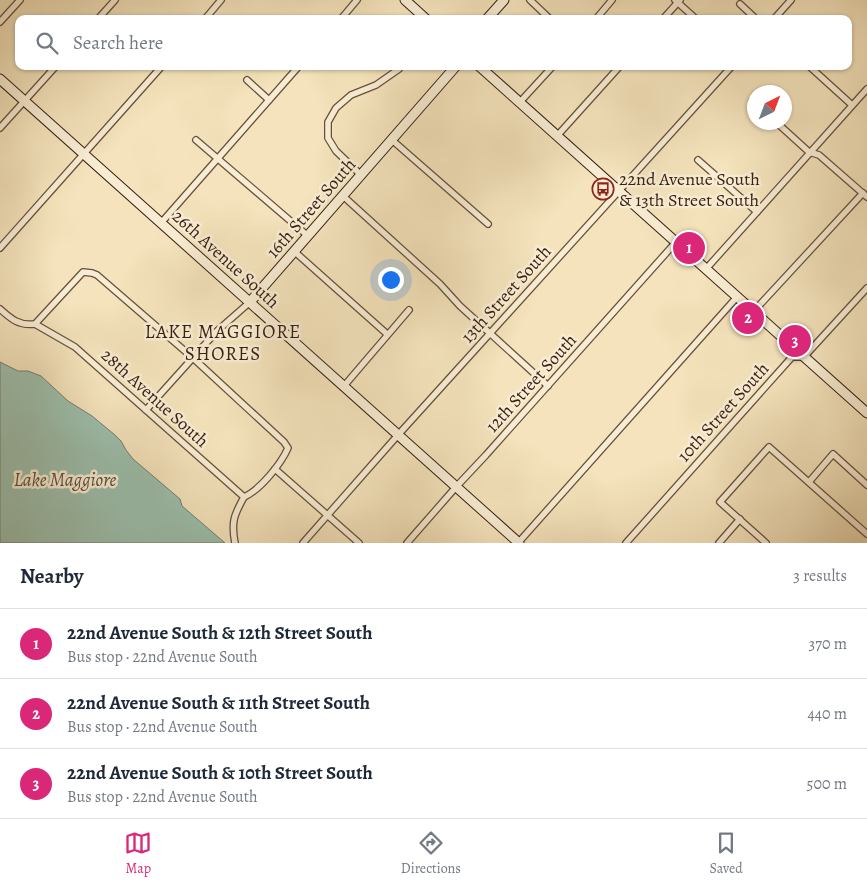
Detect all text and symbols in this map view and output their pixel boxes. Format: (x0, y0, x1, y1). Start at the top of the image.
search box (15, 15, 852, 70)
icon: search (33, 29, 61, 57)
text: Search here (73, 30, 163, 56)
north arrow (747, 85, 792, 130)
street label: 16th Street South (261, 153, 361, 263)
place label: 22nd Avenue South & 13th Street South (619, 167, 760, 212)
bus stop icon: 22nd Avenue South & 13th Street South (591, 177, 615, 201)
street label: 26th Avenue South (167, 204, 285, 314)
pin: 1 (673, 229, 705, 267)
street label: 13th Street South (456, 240, 557, 348)
your location (378, 267, 404, 293)
pin: 2 (732, 299, 764, 337)
district label: LAKE MAGGIORE SHORES (145, 319, 301, 367)
pin: 3 (779, 322, 811, 360)
street label: 12th Street South (480, 328, 582, 438)
street label: 28th Avenue South (96, 343, 214, 453)
street label: 10th Street South (672, 357, 774, 467)
water label: Lake Maggiore (14, 467, 117, 493)
text: Nearby (20, 562, 83, 590)
text: 3 results (793, 565, 847, 587)
text: 22nd Avenue South & 12th Street South (67, 620, 372, 646)
text: 1 (33, 633, 39, 655)
text: 370 m (809, 633, 847, 655)
text: Bus stop · 22nd Avenue South (67, 646, 258, 668)
text: 22nd Avenue South & 11th Street South (67, 690, 370, 716)
text: 2 (32, 703, 40, 725)
text: 440 m (807, 703, 847, 725)
text: Bus stop · 22nd Avenue South (67, 716, 258, 738)
text: 22nd Avenue South & 10th Street South (67, 760, 373, 786)
text: 3 (33, 773, 39, 795)
text: 500 m (807, 773, 847, 795)
text: Bus stop · 22nd Avenue South (67, 786, 258, 808)
tab: Map (124, 829, 152, 878)
tab: Directions (401, 829, 461, 878)
tab: Saved (710, 829, 743, 878)

